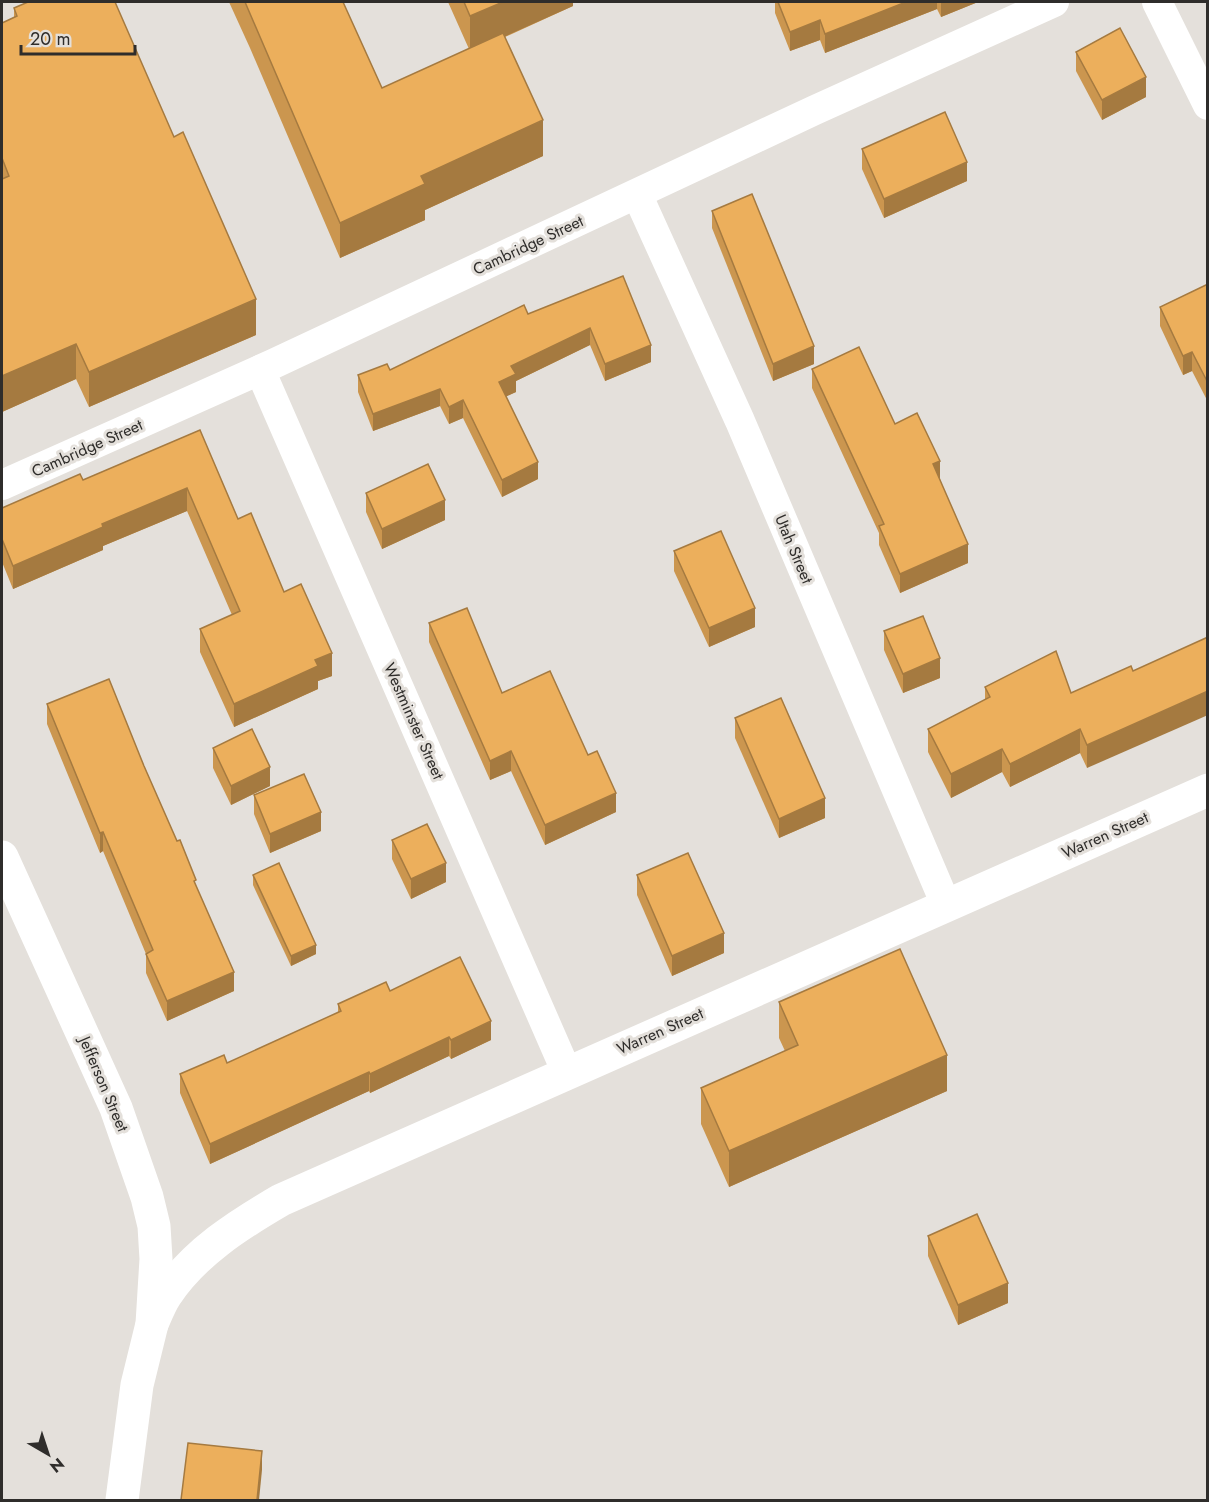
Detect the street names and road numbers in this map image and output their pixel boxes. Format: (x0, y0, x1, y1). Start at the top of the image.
street label: Cambridge Street (469, 209, 587, 281)
street label: Cambridge Street (28, 413, 146, 483)
street label: Utah Street (769, 511, 819, 587)
street label: Westminster Street (378, 659, 450, 783)
street label: Warren Street (1058, 806, 1152, 864)
street label: Warren Street (613, 1002, 707, 1060)
street label: Jefferson Street (73, 1031, 134, 1135)

